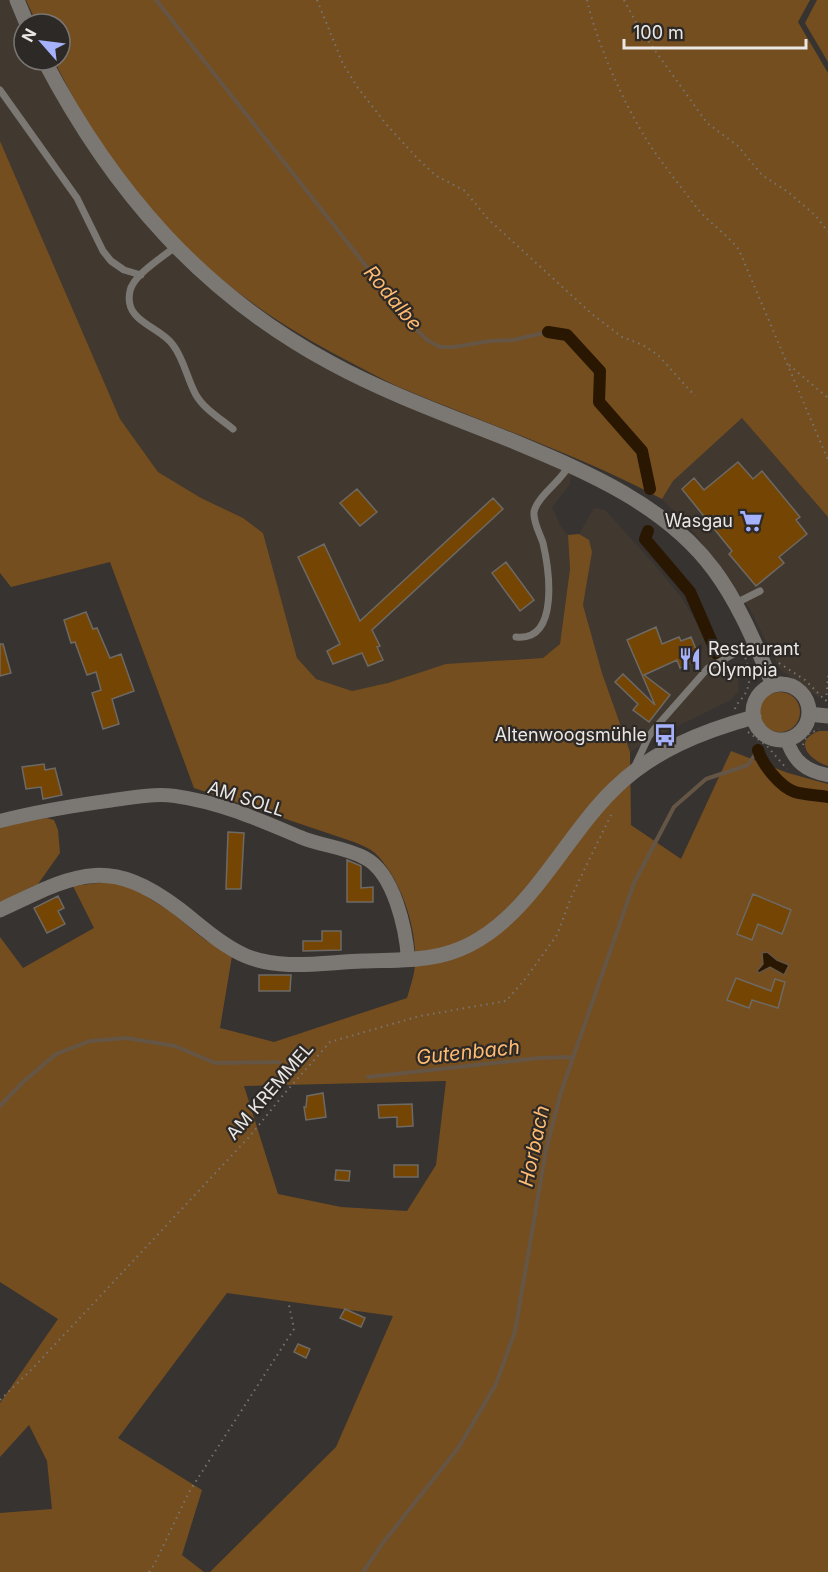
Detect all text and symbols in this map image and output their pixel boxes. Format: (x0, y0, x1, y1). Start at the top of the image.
north arrow (12, 12, 72, 72)
scale bar (624, 12, 806, 50)
text: 100 m (633, 22, 684, 43)
text: N (17, 25, 40, 45)
water label: Rodalbe (359, 261, 427, 335)
supermarket icon: Wasgau (738, 508, 764, 534)
place label: Wasgau (665, 510, 733, 531)
place label: Restaurant Olympia (708, 638, 800, 680)
restaurant icon: Restaurant Olympia (677, 646, 703, 672)
bus stop icon: Altenwoogsmühle (652, 722, 678, 748)
place label: Altenwoogsmühle (495, 724, 647, 745)
street label: AM SOLL (205, 776, 287, 821)
water label: Gutenbach (415, 1035, 521, 1069)
street label: AM KREMMEL (222, 1038, 317, 1144)
water label: Horbach (514, 1103, 554, 1189)

